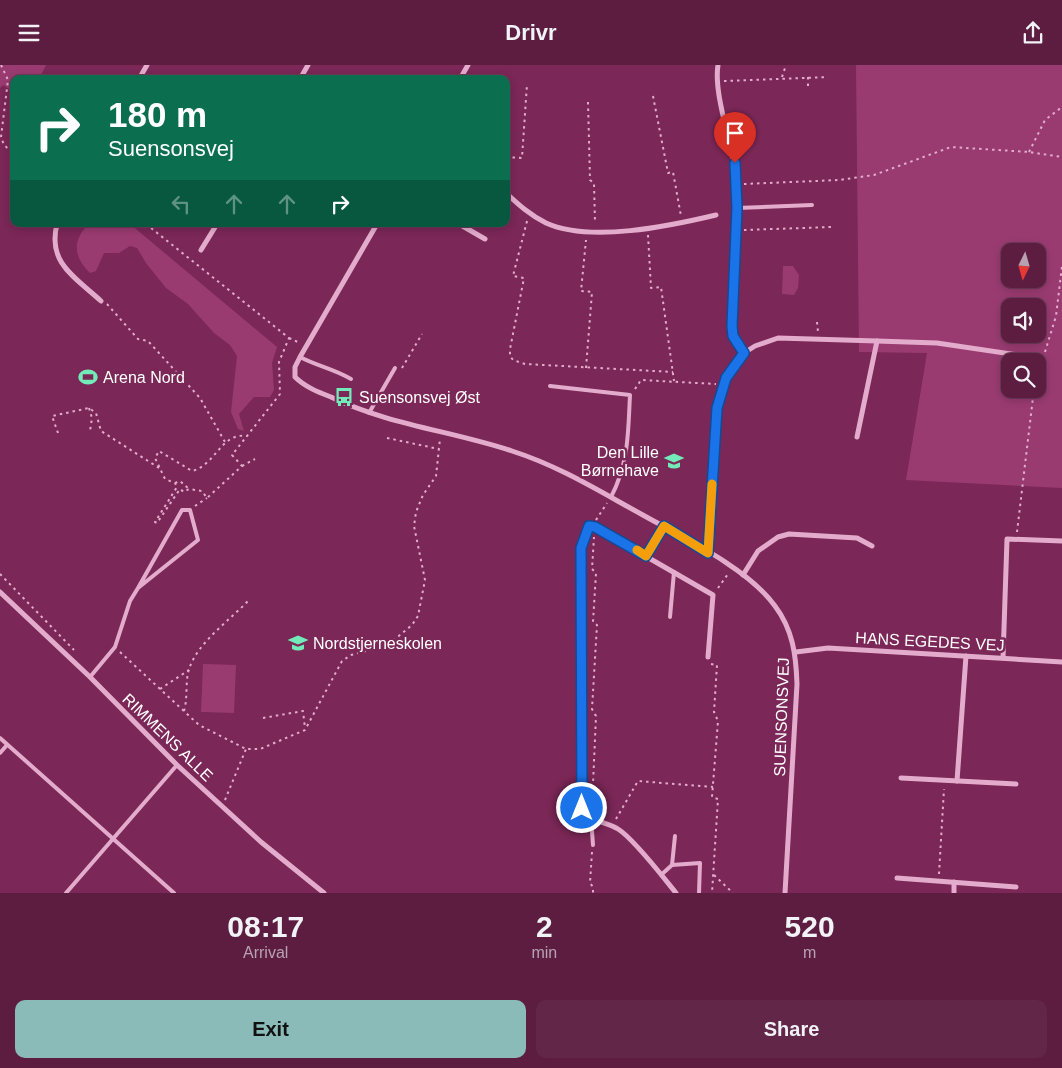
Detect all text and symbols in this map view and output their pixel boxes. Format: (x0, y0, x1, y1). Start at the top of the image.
icon: menu (15, 19, 43, 47)
icon: share (1019, 19, 1047, 47)
text: Drivr (505, 20, 557, 45)
icon: right (25, 95, 90, 160)
text: 180 m (108, 95, 207, 134)
pin (714, 112, 756, 163)
icon: arrive (721, 119, 749, 147)
text: Suensonsvej (108, 136, 234, 161)
icon: left (167, 190, 195, 218)
icon: ahead (220, 190, 248, 218)
icon: ahead (273, 190, 301, 218)
icon: right (326, 190, 354, 218)
north arrow (1001, 243, 1046, 287)
map controls (1001, 243, 1046, 398)
button: sound (1001, 298, 1046, 343)
button: search (1001, 353, 1046, 398)
sports icon: Arena Nord (77, 366, 99, 388)
place label: Arena Nord (103, 369, 185, 386)
bus stop icon: Suensonsvej Øst (333, 386, 355, 408)
place label: Suensonsvej Øst (359, 389, 481, 406)
place label: Den Lille Børnehave (581, 444, 659, 479)
school or university icon: Den Lille Børnehave (663, 450, 685, 472)
street label: HANS EGEDES VEJ (855, 629, 1005, 654)
school or university icon: Nordstjerneskolen (287, 632, 309, 654)
place label: Nordstjerneskolen (313, 635, 442, 652)
street label: SUENSONSVEJ (771, 657, 792, 777)
street label: RIMMENS ALLE (119, 690, 216, 785)
position arrow (555, 781, 607, 833)
text: 08:17 (227, 910, 304, 943)
text: 2 (536, 910, 553, 943)
text: 520 (785, 910, 835, 943)
text: Arrival (243, 944, 288, 961)
text: min (531, 944, 557, 961)
text: m (803, 944, 816, 961)
button: Exit (15, 1000, 526, 1058)
button: Share (536, 1000, 1047, 1058)

